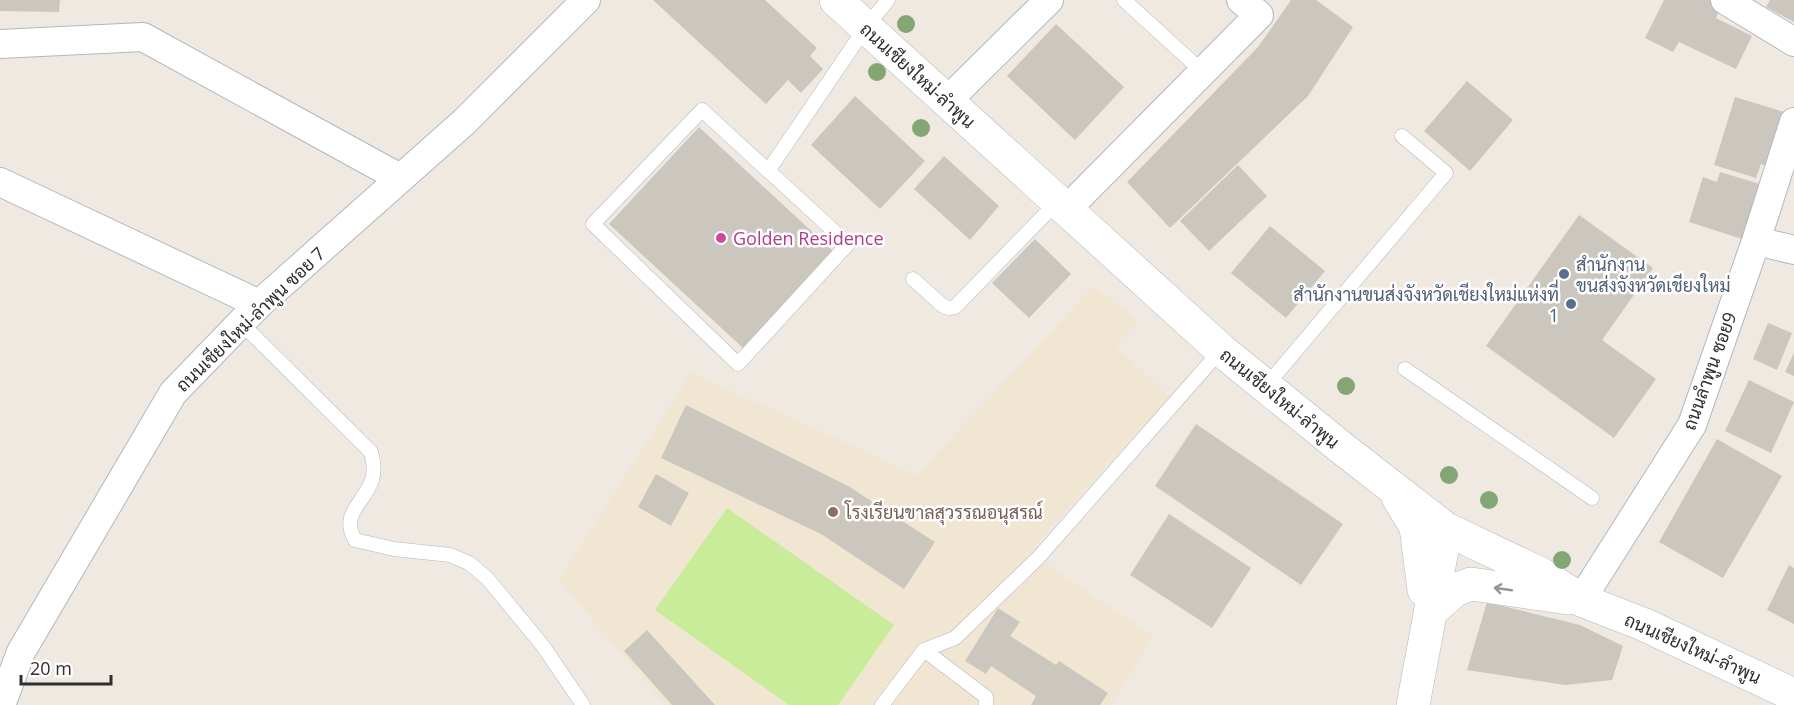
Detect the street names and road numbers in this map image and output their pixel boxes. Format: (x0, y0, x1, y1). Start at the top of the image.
street label: ถนนเชียงใหม่-ลำพูน (854, 17, 981, 135)
street label: ถนนเชียงใหม่-ลำพูน ซอย 7 (170, 241, 331, 398)
street label: ถนนลำพูน ซอย9 (1677, 309, 1743, 434)
street label: ถนนเชียงใหม่-ลำพูน (1214, 342, 1345, 455)
street label: ถนนเชียงใหม่-ลำพูน (1620, 607, 1765, 691)

